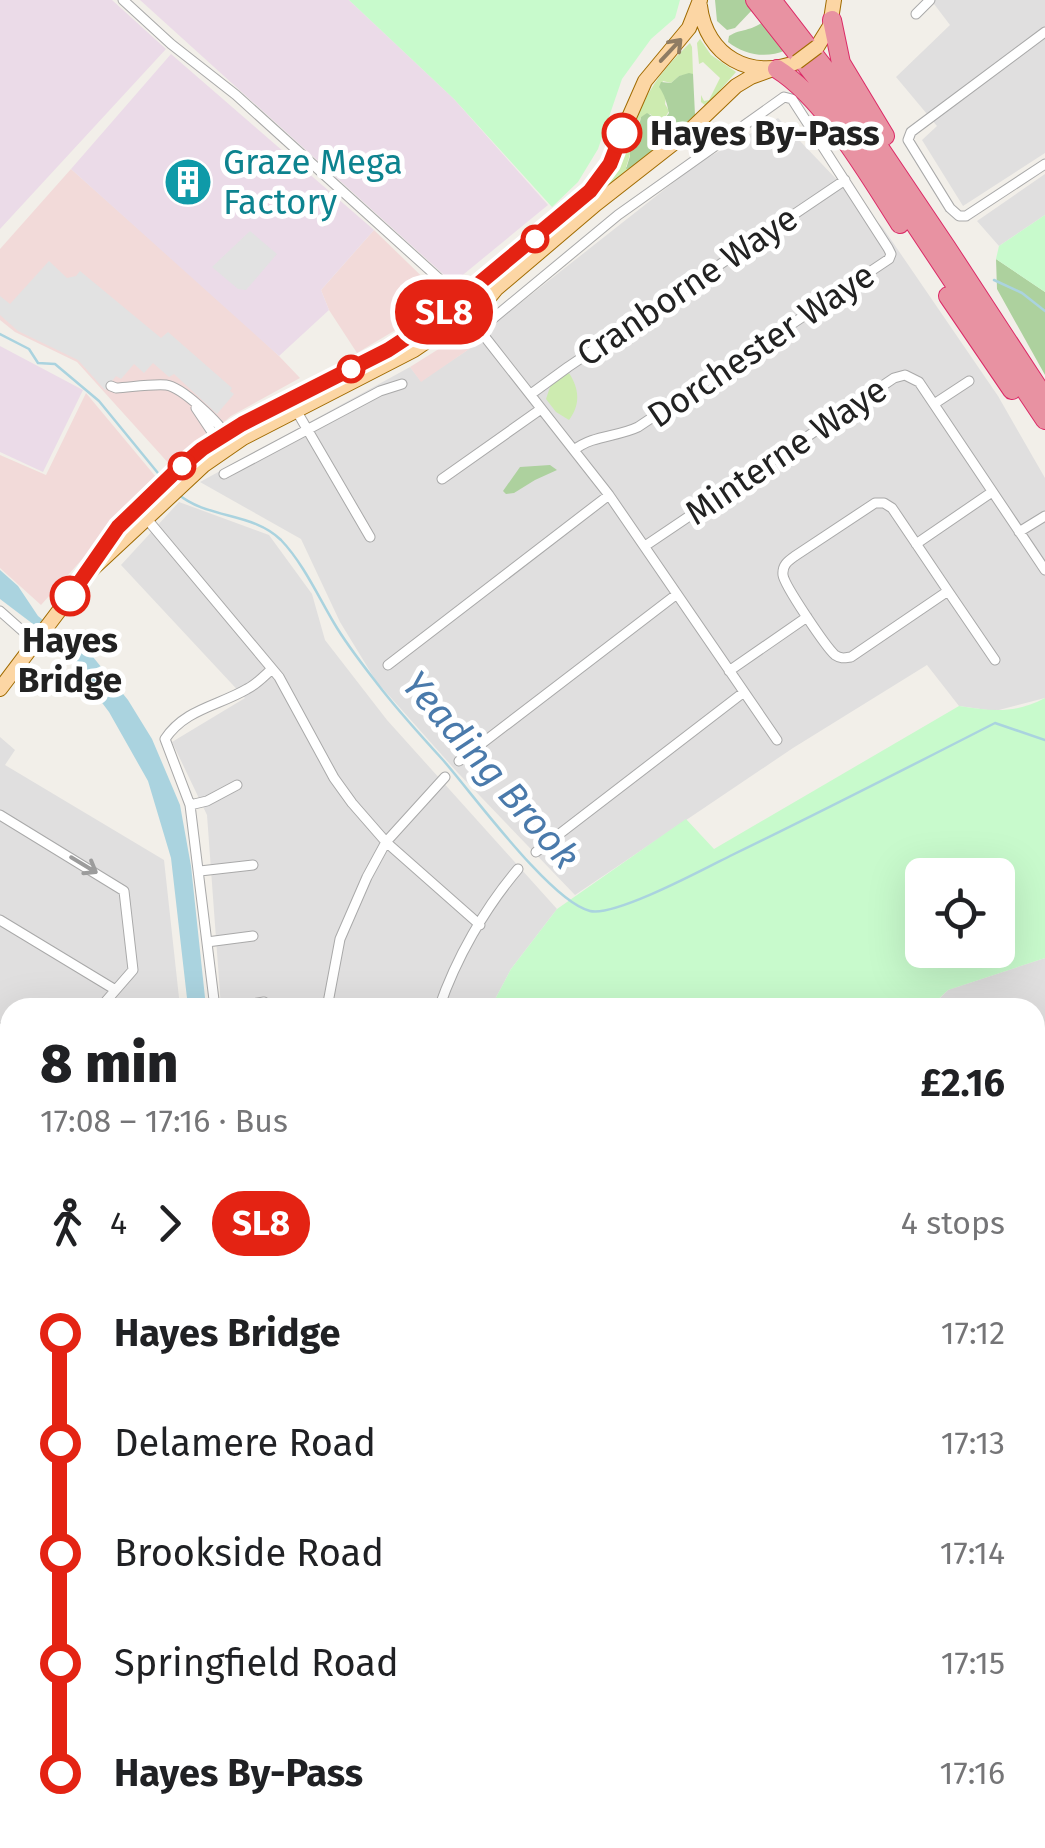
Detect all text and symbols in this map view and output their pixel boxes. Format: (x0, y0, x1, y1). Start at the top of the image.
one-way arrow (658, 37, 682, 63)
place label: Hayes By-Pass (650, 112, 880, 154)
marker: Hayes By-Pass (603, 114, 641, 152)
place label: Graze Mega Factory (223, 141, 403, 223)
building icon: Graze Mega Factory (162, 156, 214, 208)
street label: Cranborne Waye (569, 197, 805, 375)
unlabelled marker (522, 226, 548, 252)
street label: Dorchester Waye (640, 254, 882, 436)
line badge: SL8 (386, 280, 502, 344)
text: SL8 (415, 291, 473, 333)
unlabelled marker (338, 356, 364, 382)
street label: Minterne Waye (677, 368, 895, 534)
unlabelled marker (169, 453, 195, 479)
marker: Hayes Bridge (51, 577, 89, 615)
place label: Hayes Bridge (18, 619, 122, 701)
water label: Yeading Brook (393, 662, 589, 878)
one-way arrow (69, 855, 98, 875)
map controls (905, 858, 1015, 968)
button: locate (905, 858, 1015, 968)
text: 8 min (40, 1031, 178, 1097)
text: £2.16 (920, 1060, 1005, 1106)
text: 17:08 – 17:16 · Bus (40, 1102, 288, 1140)
icon: walk (40, 1196, 95, 1251)
icon: forward (142, 1196, 197, 1251)
text: SL8 (232, 1202, 290, 1244)
text: 4 (110, 1204, 127, 1242)
text: 4 stops (901, 1204, 1005, 1242)
text: Hayes Bridge (114, 1310, 341, 1356)
text: 17:12 (941, 1314, 1005, 1352)
text: Delamere Road (114, 1420, 376, 1466)
text: 17:13 (941, 1424, 1005, 1462)
text: Brookside Road (114, 1530, 384, 1576)
text: 17:14 (940, 1534, 1005, 1572)
text: Springfield Road (114, 1640, 399, 1686)
text: 17:15 (941, 1644, 1005, 1682)
text: Hayes By-Pass (114, 1750, 363, 1796)
text: 17:16 (940, 1754, 1005, 1792)

